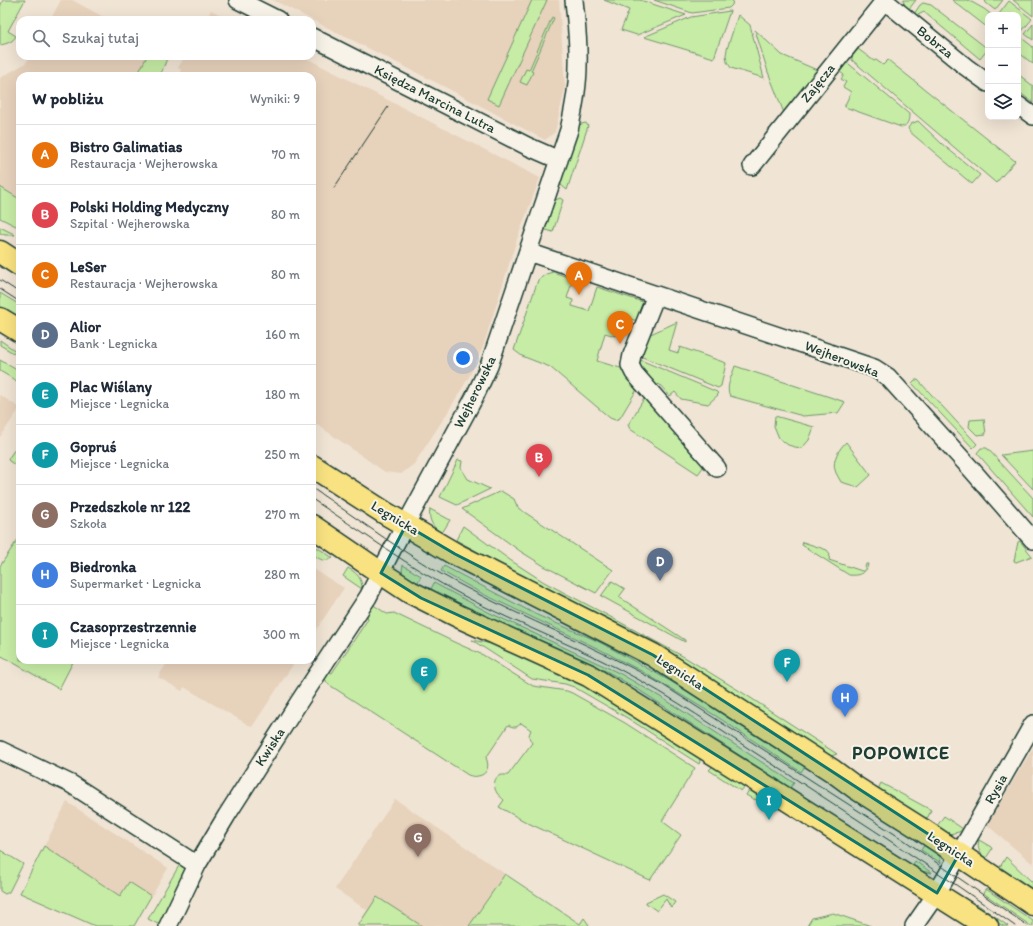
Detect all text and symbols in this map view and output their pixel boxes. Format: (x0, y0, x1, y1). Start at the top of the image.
map controls (985, 12, 1021, 120)
button: + (985, 12, 1021, 48)
search box (16, 16, 316, 60)
street label: Bobrza (913, 22, 957, 62)
icon: search (30, 27, 52, 49)
text: Szukaj tutaj (62, 29, 139, 47)
button: − (985, 48, 1021, 84)
street label: Zajęcza (797, 60, 839, 106)
street label: Księdza Marcina Lutra (371, 61, 499, 137)
button: layers (985, 84, 1021, 120)
text: W pobliżu (32, 88, 103, 108)
text: Wyniki: 9 (250, 91, 300, 106)
text: Bistro Galimatias (70, 138, 182, 156)
text: A (41, 147, 49, 162)
text: 70 m (272, 147, 300, 162)
text: Restauracja · Wejherowska (70, 156, 218, 171)
text: Polski Holding Medyczny (70, 198, 229, 216)
text: B (41, 207, 49, 222)
text: 80 m (271, 207, 300, 222)
text: Szpital · Wejherowska (70, 216, 190, 231)
text: LeSer (70, 258, 106, 276)
pin: A (566, 262, 592, 295)
text: C (41, 267, 49, 282)
text: 80 m (271, 267, 300, 282)
text: Restauracja · Wejherowska (70, 276, 218, 291)
pin: C (607, 311, 633, 344)
text: Alior (70, 318, 101, 336)
text: D (41, 327, 49, 342)
text: 160 m (265, 327, 300, 342)
text: Bank · Legnicka (70, 336, 157, 351)
street label: Wejherowska (802, 337, 882, 381)
your location (453, 348, 473, 368)
street label: Wejherowska (450, 352, 500, 431)
text: Plac Wiślany (70, 378, 152, 396)
text: E (41, 387, 49, 402)
text: 180 m (265, 387, 300, 402)
text: Miejsce · Legnicka (70, 396, 169, 411)
text: Gopruś (70, 438, 117, 456)
pin: B (526, 444, 552, 477)
text: F (42, 447, 48, 462)
text: 250 m (264, 447, 300, 462)
text: Miejsce · Legnicka (70, 456, 169, 471)
street label: Legnicka (368, 497, 423, 539)
text: Przedszkole nr 122 (70, 498, 190, 516)
text: G (41, 507, 49, 522)
text: 270 m (265, 507, 300, 522)
text: Szkoła (70, 516, 107, 531)
pin: D (647, 548, 673, 581)
text: Biedronka (70, 558, 136, 576)
text: H (41, 567, 50, 582)
text: 280 m (264, 567, 300, 582)
text: Supermarket · Legnicka (70, 576, 201, 591)
text: Czasoprzestrzennie (70, 618, 196, 636)
text: I (43, 627, 47, 642)
text: 300 m (263, 627, 300, 642)
text: Miejsce · Legnicka (70, 636, 169, 651)
pin: F (774, 649, 800, 682)
street label: Legnicka (653, 650, 707, 694)
pin: E (411, 658, 437, 691)
pin: H (832, 684, 858, 717)
street label: Kwiska (251, 725, 289, 769)
district label: POPOWICE (852, 742, 950, 764)
street label: Rysia (981, 771, 1011, 807)
pin: I (756, 787, 782, 820)
pin: G (405, 824, 431, 857)
street label: Legnicka (924, 827, 978, 871)

